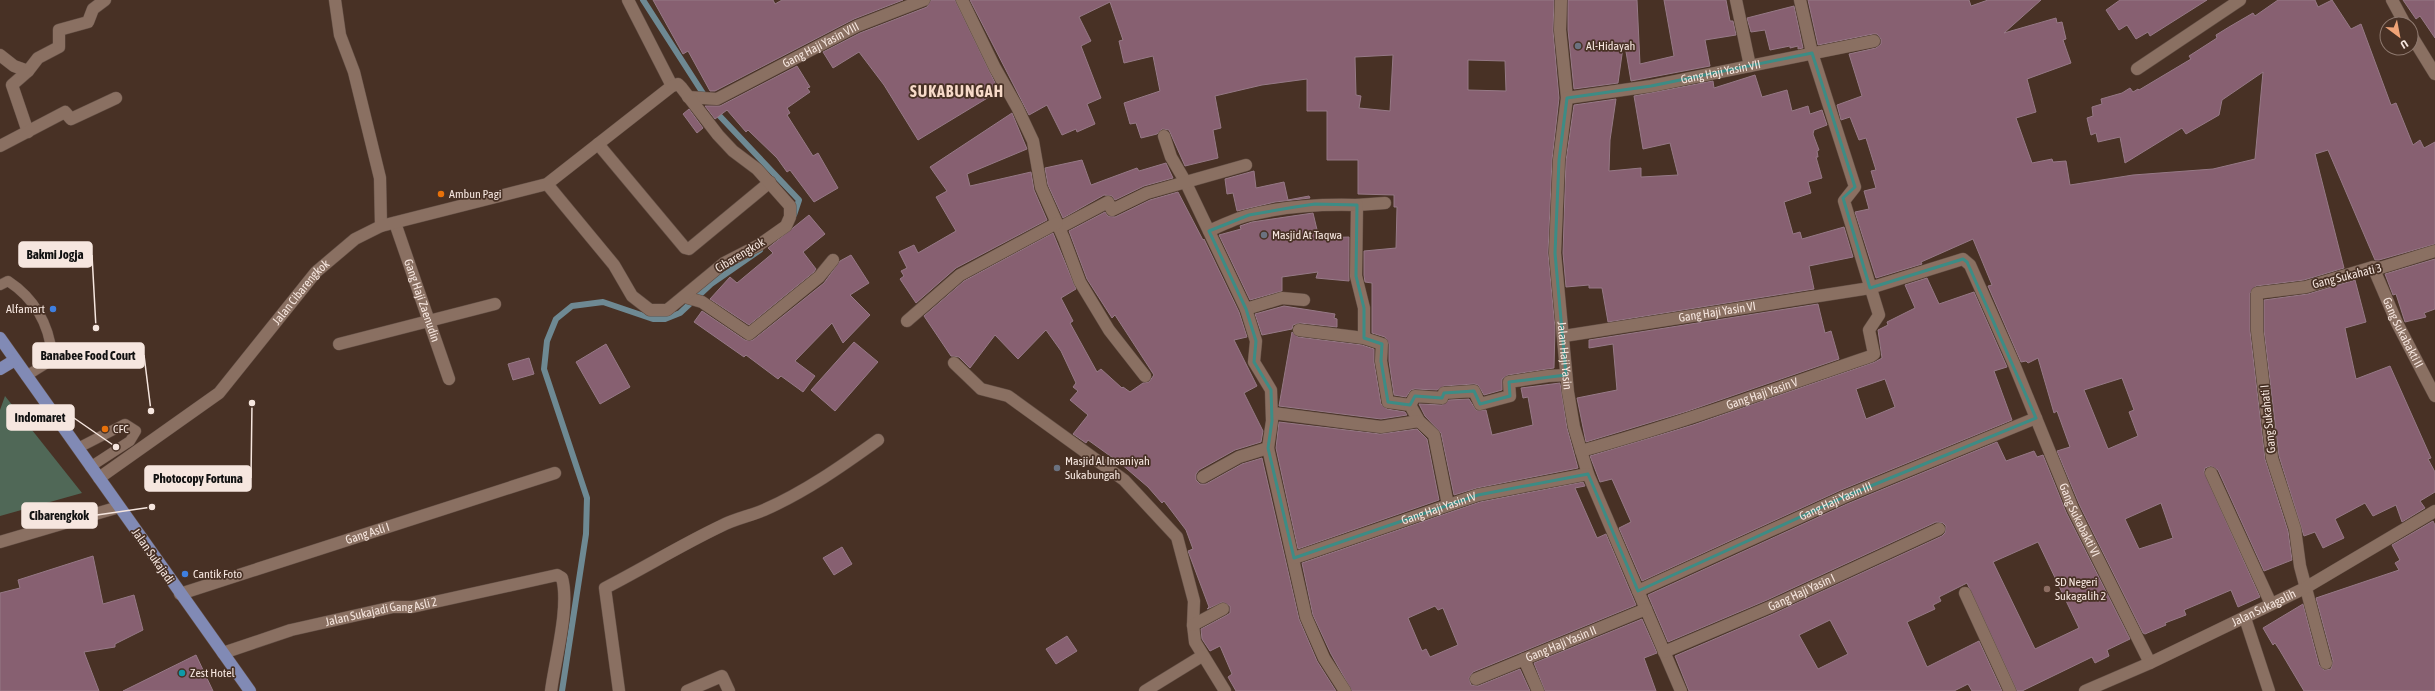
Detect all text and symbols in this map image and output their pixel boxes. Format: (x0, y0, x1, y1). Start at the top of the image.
north arrow (2379, 16, 2419, 56)
street label: Gang Haji Yasin VIII (780, 19, 861, 71)
text: U (2398, 38, 2410, 51)
place label: Al-Hidayah (1586, 39, 1635, 53)
marker: Al-Hidayah (1573, 41, 1583, 51)
street label: Gang Haji Yasin VII (1680, 57, 1762, 87)
district label: SUKABUNGAH (910, 82, 1004, 100)
place label: Ambun Pagi (449, 187, 502, 201)
marker: Ambun Pagi (436, 189, 446, 199)
place label: Masjid At Taqwa (1272, 228, 1342, 242)
marker: Masjid At Taqwa (1259, 230, 1269, 240)
street label: Cibarengkok (713, 234, 768, 275)
callout: Bakmi Jogja (19, 242, 92, 267)
text: Bakmi Jogja (27, 247, 83, 262)
street label: Jalan Cibarengkok (269, 256, 333, 328)
street label: Gang Haji Zaenudin (401, 257, 443, 344)
street label: Gang Sukahati 3 (2311, 261, 2383, 291)
street label: Gang Sukabakti II (2380, 295, 2426, 370)
street label: Gang Haji Yasin VI (1677, 299, 1757, 325)
place label: Alfamart (6, 302, 46, 316)
marker: Alfamart (48, 304, 58, 314)
street label: Jalan Haji Yasin (1554, 321, 1575, 390)
callout: Banabee Food Court (33, 343, 144, 368)
text: Banabee Food Court (40, 348, 136, 363)
street label: Gang Haji Yasin V (1724, 375, 1800, 412)
street label: Gang Sukahati I (2257, 384, 2279, 454)
callout: Indomaret (7, 405, 74, 430)
text: Indomaret (15, 410, 66, 425)
place label: CFC (113, 422, 129, 436)
marker: CFC (100, 424, 110, 434)
place label: Masjid Al Insaniyah Sukabungah (1065, 454, 1150, 482)
marker: Masjid Al Insaniyah Sukabungah (1052, 463, 1062, 473)
callout: Photocopy Fortuna (145, 466, 251, 491)
text: Photocopy Fortuna (153, 471, 243, 486)
street label: Gang Haji Yasin III (1797, 479, 1874, 524)
street label: Gang Sukabakti VI (2056, 481, 2103, 559)
street label: Gang Haji Yasin IV (1400, 489, 1478, 528)
callout: Cibarengkok (22, 503, 97, 528)
text: Cibarengkok (29, 508, 89, 523)
street label: Gang Asli I (344, 520, 391, 547)
street label: Jalan Sukajadi (129, 526, 177, 586)
place label: Cantik Foto (193, 567, 243, 581)
marker: Cantik Foto (180, 569, 190, 579)
street label: Gang Haji Yasin I (1766, 571, 1837, 614)
place label: SD Negeri Sukagalih 2 (2055, 575, 2106, 603)
marker: SD Negeri Sukagalih 2 (2042, 584, 2052, 594)
street label: Jalan Sukagalih (2229, 587, 2298, 630)
street label: Jalan Sukajadi Gang Asli 2 (324, 595, 439, 629)
street label: Gang Haji Yasin II (1524, 623, 1599, 665)
place label: Zest Hotel (190, 666, 236, 680)
marker: Zest Hotel (177, 668, 187, 678)

